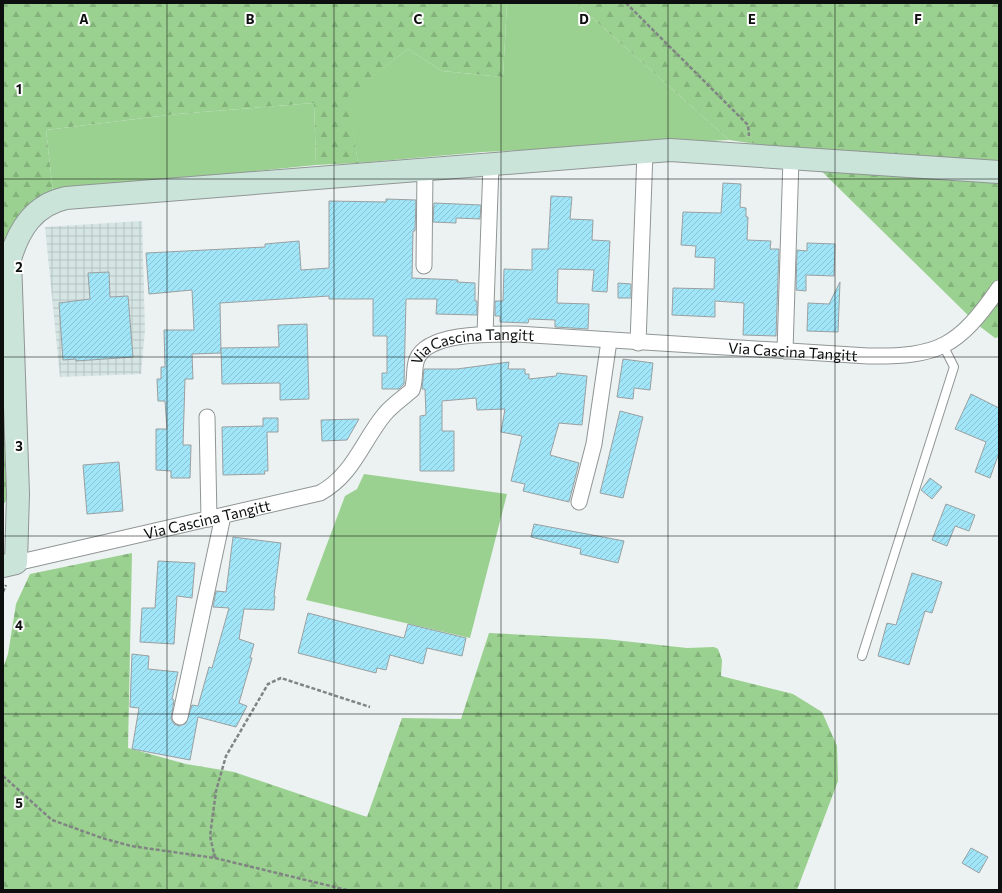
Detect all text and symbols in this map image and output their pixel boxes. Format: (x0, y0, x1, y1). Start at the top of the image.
text: A (79, 11, 89, 27)
text: B (246, 11, 255, 27)
text: C (414, 11, 423, 27)
text: D (579, 11, 589, 27)
text: E (748, 11, 756, 27)
text: F (914, 11, 922, 27)
text: 1 (16, 81, 22, 97)
text: 2 (15, 259, 23, 275)
street label: Via Cascina Tangitt (407, 325, 535, 367)
street label: Via Cascina Tangitt (728, 338, 858, 364)
text: 3 (15, 438, 23, 454)
street label: Via Cascina Tangitt (142, 496, 272, 542)
text: 4 (15, 617, 23, 633)
text: 5 (15, 795, 23, 811)

